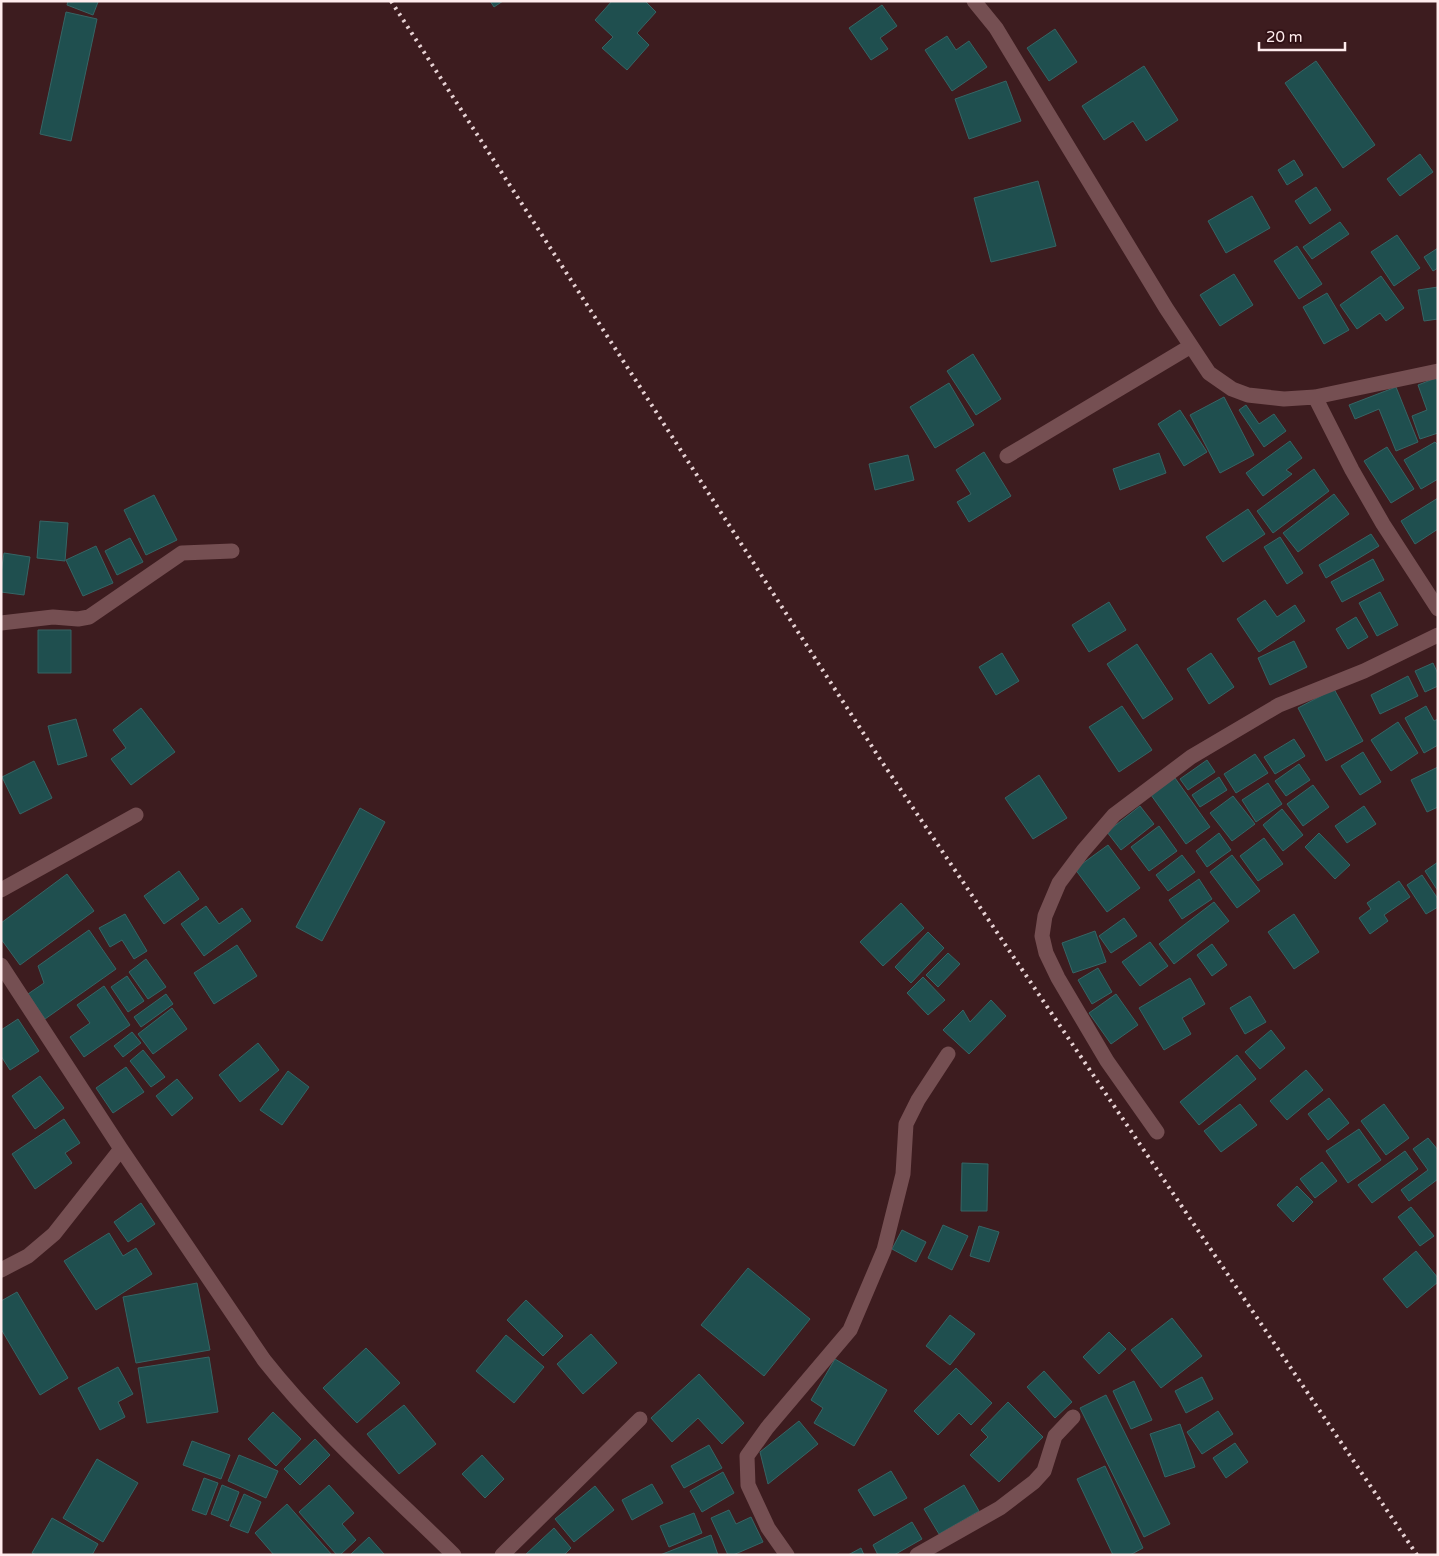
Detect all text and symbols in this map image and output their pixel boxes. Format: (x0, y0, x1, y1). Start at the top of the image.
scale bar (1259, 20, 1345, 52)
text: 20 m (1266, 28, 1303, 46)

